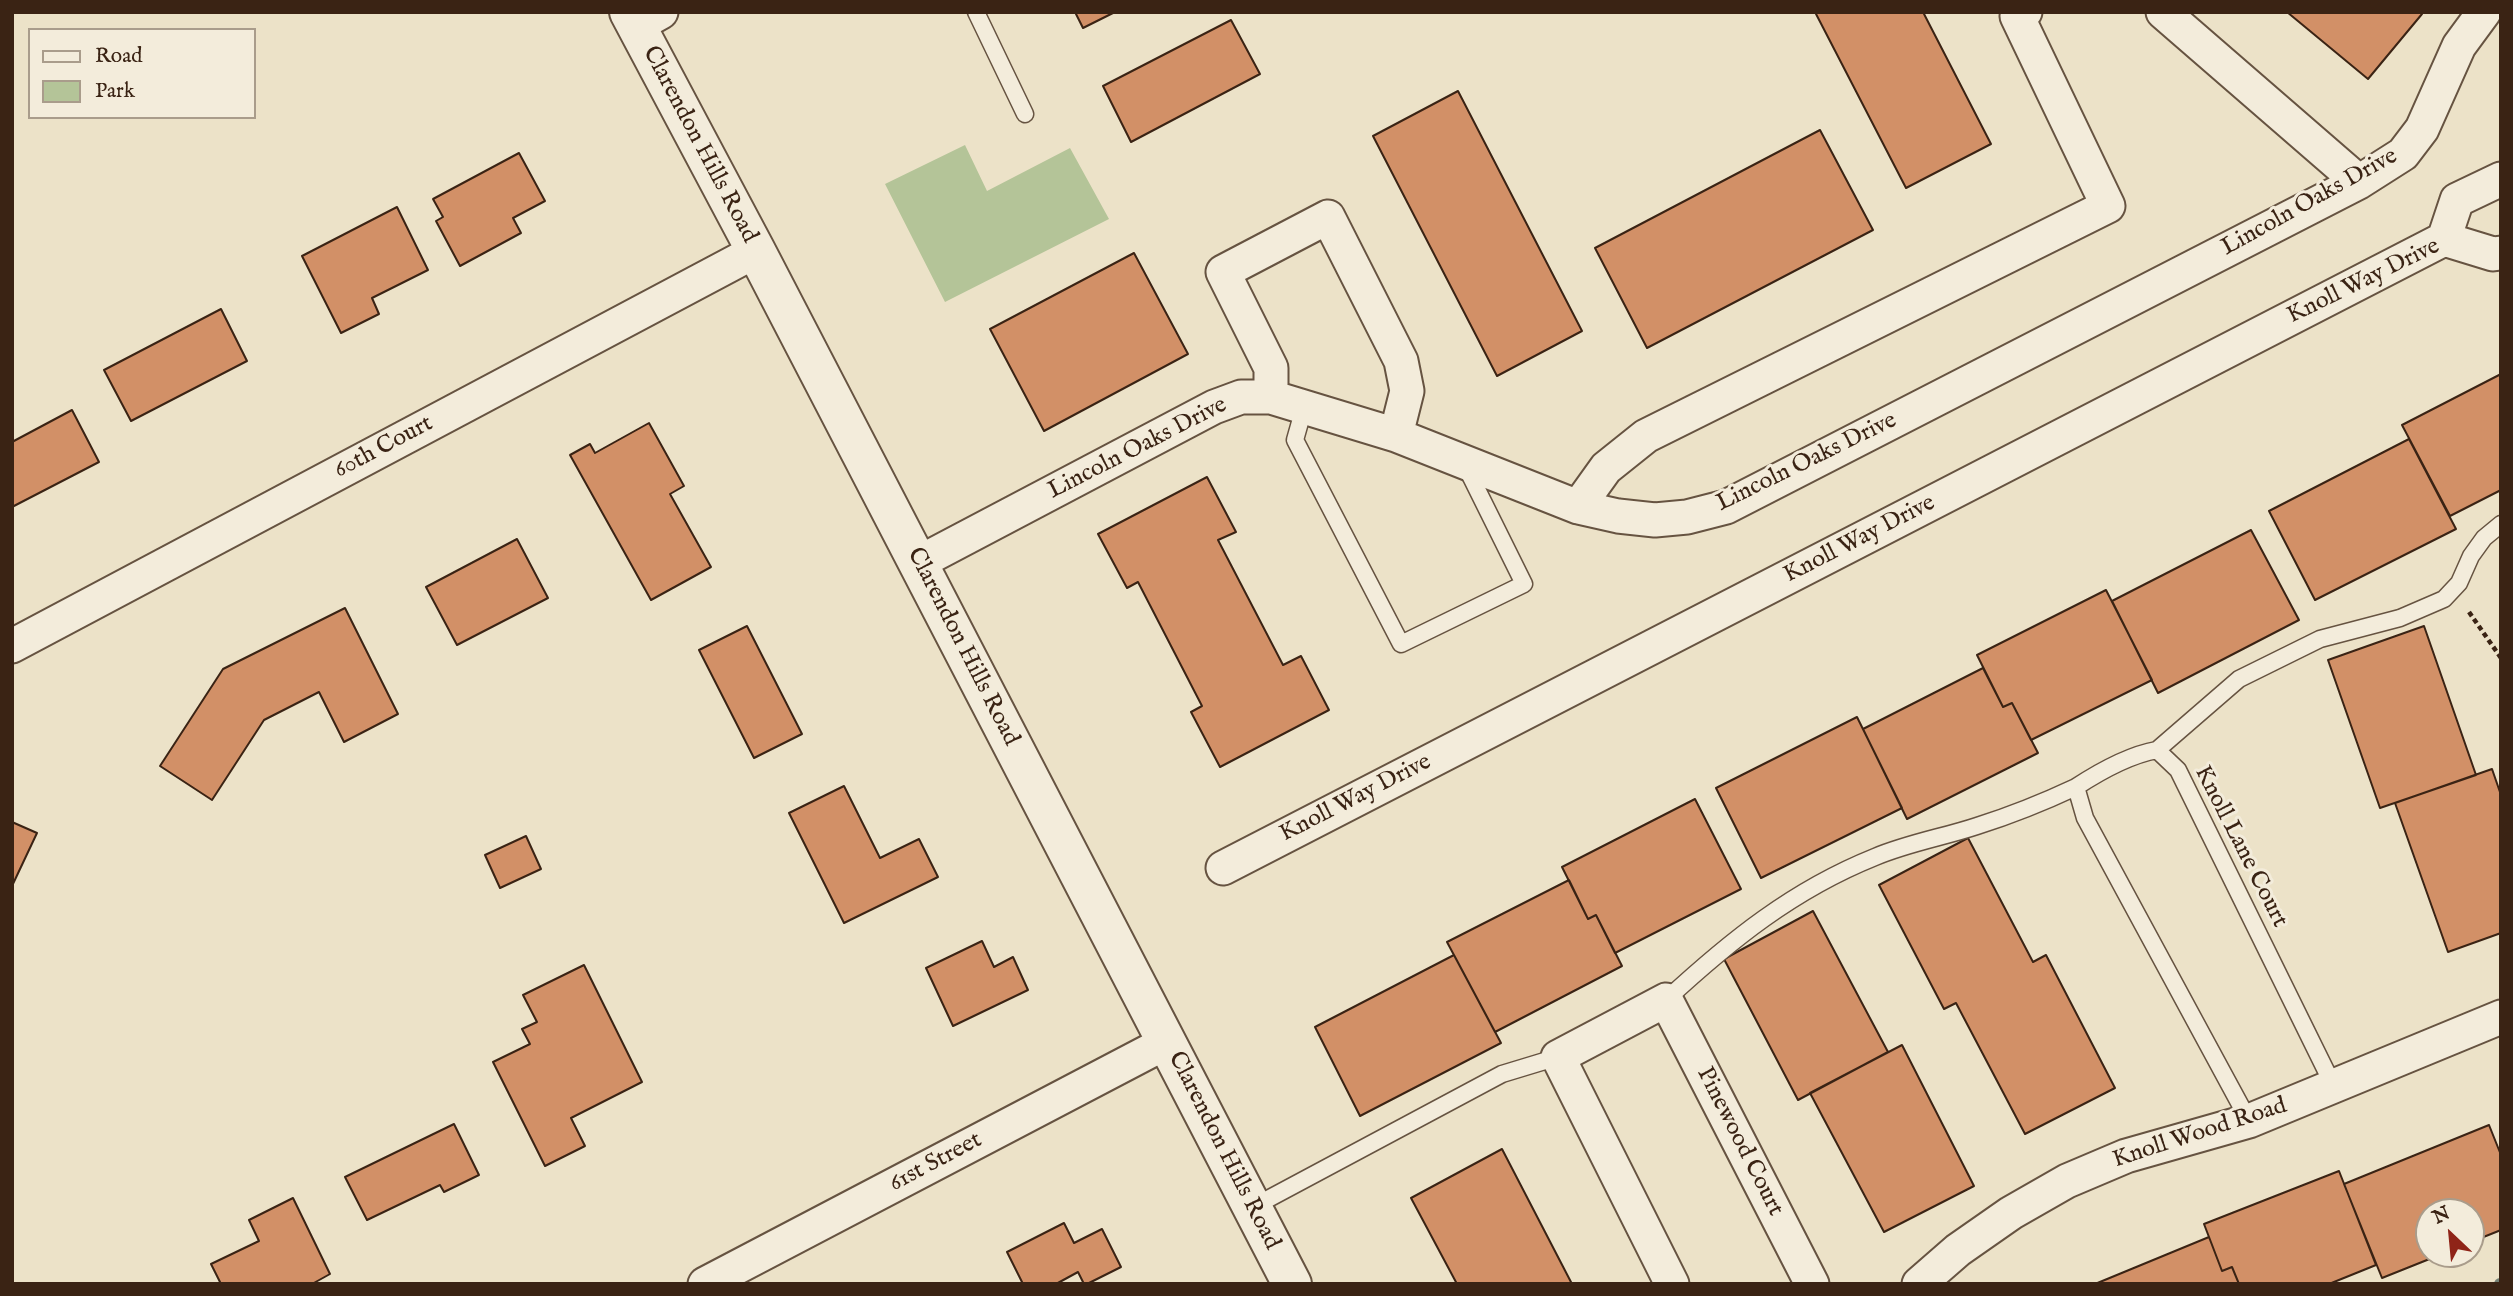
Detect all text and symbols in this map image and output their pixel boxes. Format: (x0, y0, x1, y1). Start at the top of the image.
legend (28, 28, 256, 119)
street label: Clarendon Hills Road (635, 42, 763, 248)
text: Road (95, 43, 142, 70)
text: Park (95, 78, 135, 105)
street label: Lincoln Oaks Drive (2217, 143, 2403, 263)
street label: Knoll Way Drive (2283, 233, 2445, 331)
street label: Lincoln Oaks Drive (1044, 392, 1232, 506)
street label: Lincoln Oaks Drive (1712, 407, 1902, 519)
street label: 60th Court (330, 410, 438, 486)
street label: Knoll Way Drive (1780, 490, 1940, 590)
street label: Clarendon Hills Road (900, 543, 1024, 751)
street label: Knoll Way Drive (1276, 749, 1436, 849)
street label: Knoll Lane Court (2187, 761, 2293, 933)
street label: Clarendon Hills Road (1161, 1047, 1285, 1255)
street label: Pinewood Court (1689, 1063, 1789, 1221)
street label: Knoll Wood Road (2109, 1092, 2291, 1176)
street label: 61st Street (885, 1127, 987, 1199)
north arrow (2415, 1198, 2485, 1268)
text: N (2429, 1202, 2454, 1230)

